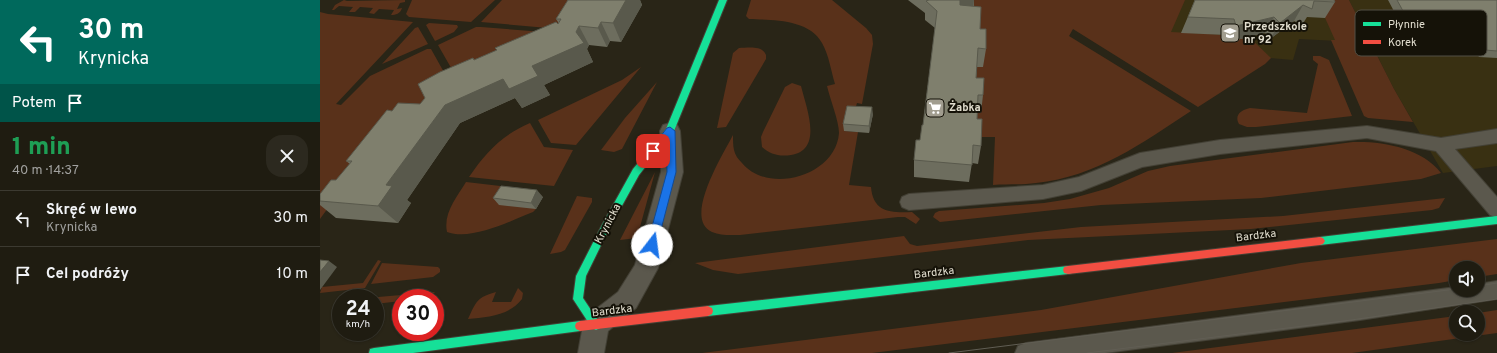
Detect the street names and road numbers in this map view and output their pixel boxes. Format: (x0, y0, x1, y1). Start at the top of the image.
street label: Krynicka (592, 201, 624, 246)
street label: Bardzka (1235, 227, 1277, 245)
street label: Bardzka (913, 264, 955, 282)
street label: Bardzka (591, 302, 633, 320)

